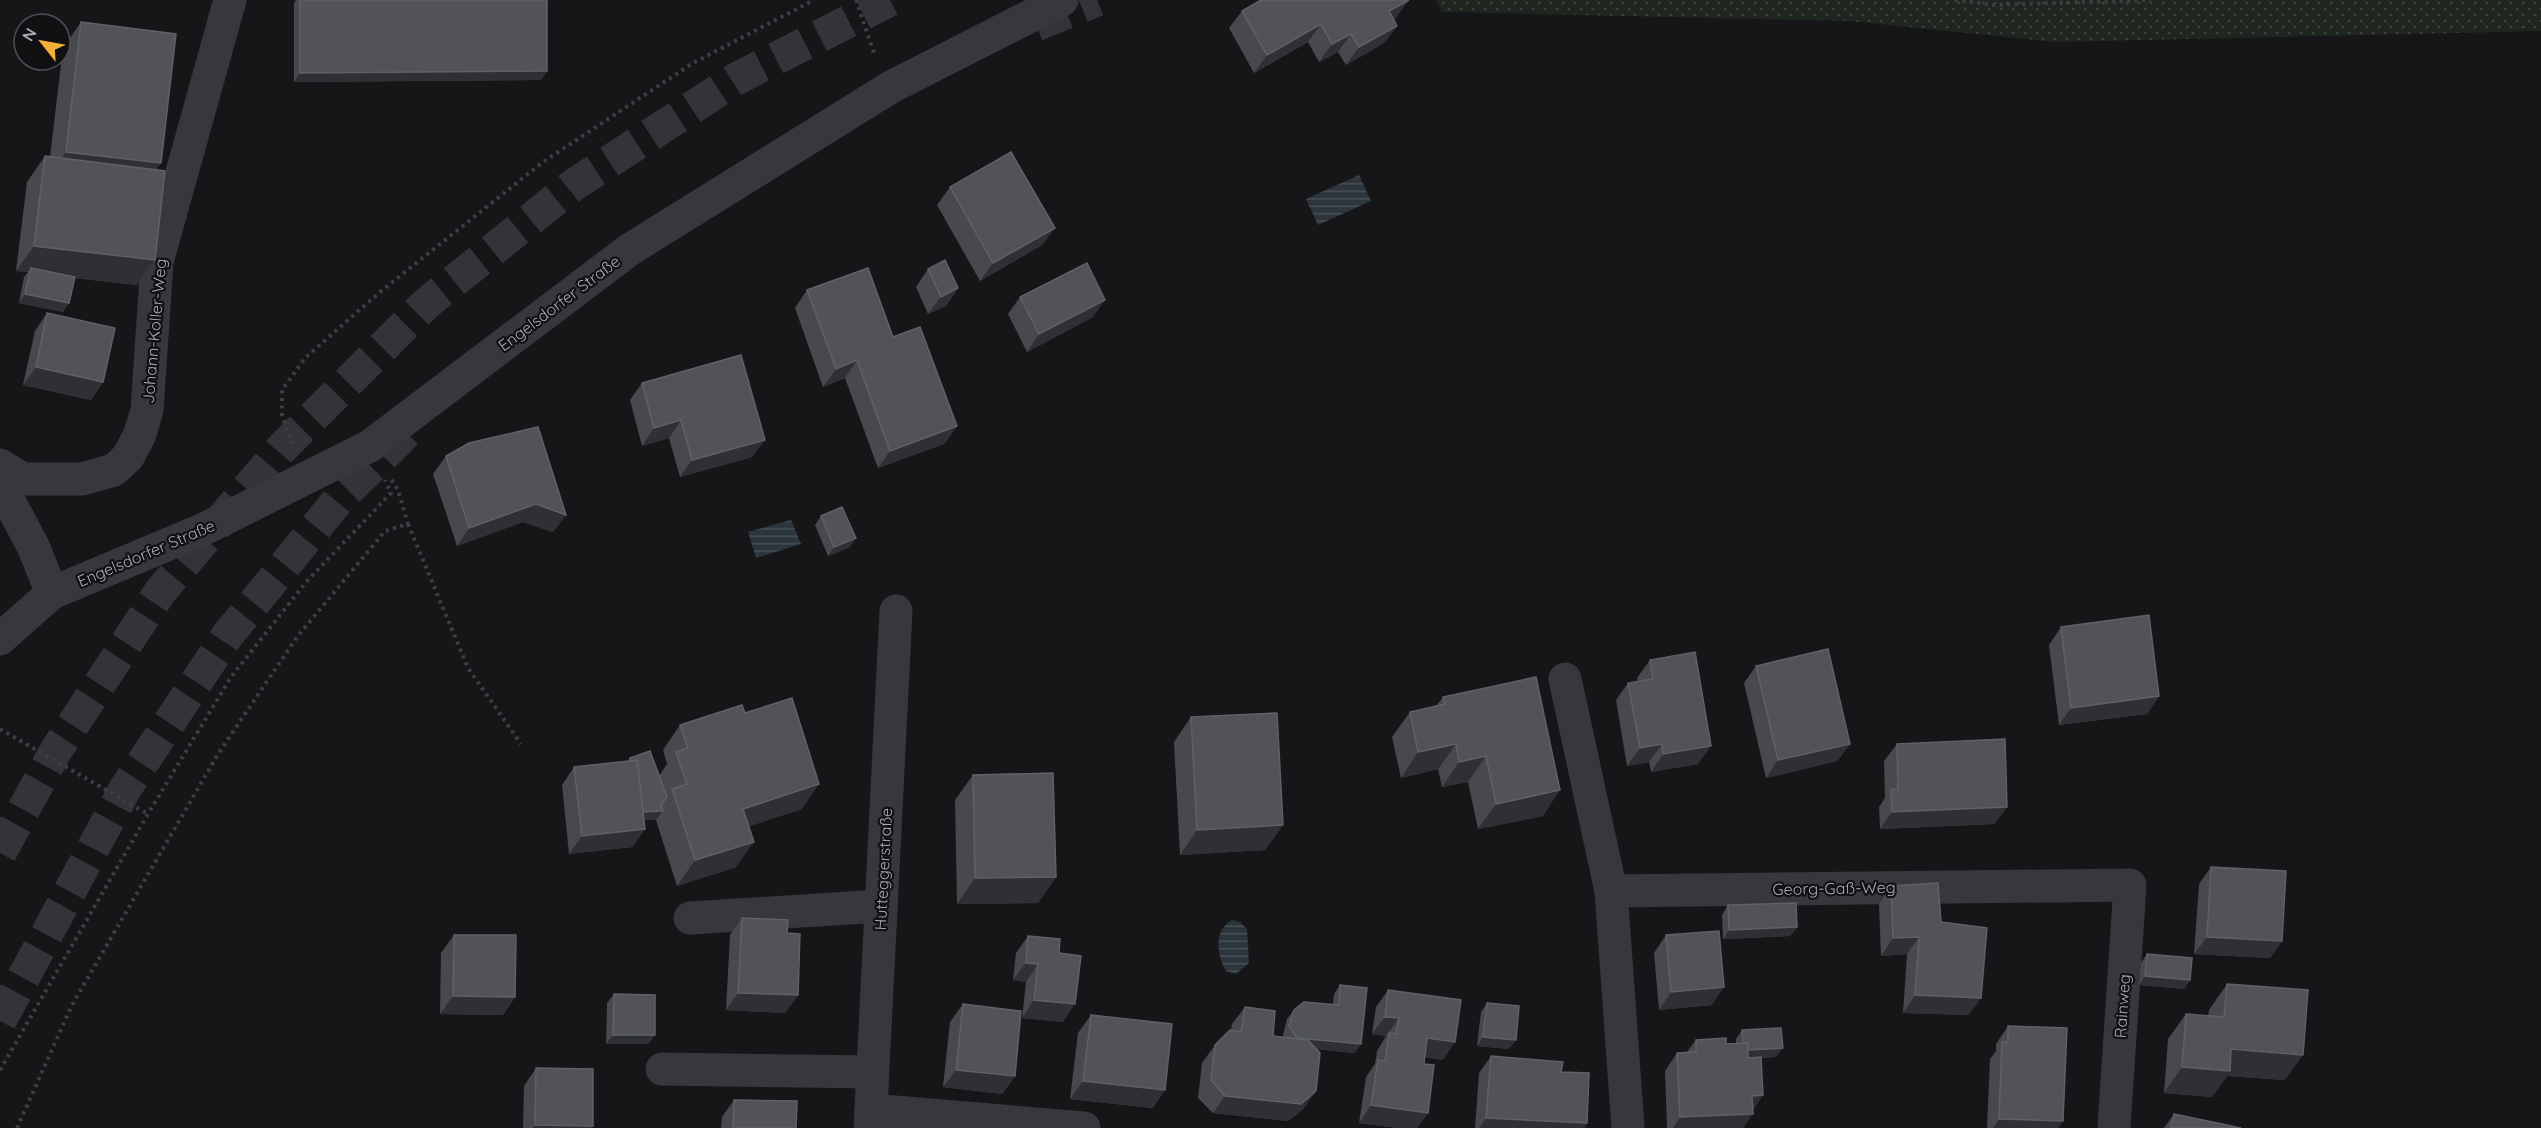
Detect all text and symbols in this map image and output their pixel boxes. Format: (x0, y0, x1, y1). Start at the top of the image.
north arrow (12, 12, 72, 72)
text: N (18, 24, 41, 44)
street label: Engelsdorfer Straße (494, 251, 624, 355)
street label: Johann-Koller-Weg (138, 258, 170, 404)
street label: Engelsdorfer Straße (74, 515, 218, 591)
street label: Hutteggerstraße (870, 807, 896, 931)
street label: Georg-Gaß-Weg (1772, 877, 1896, 899)
street label: Rainweg (2110, 973, 2134, 1039)

